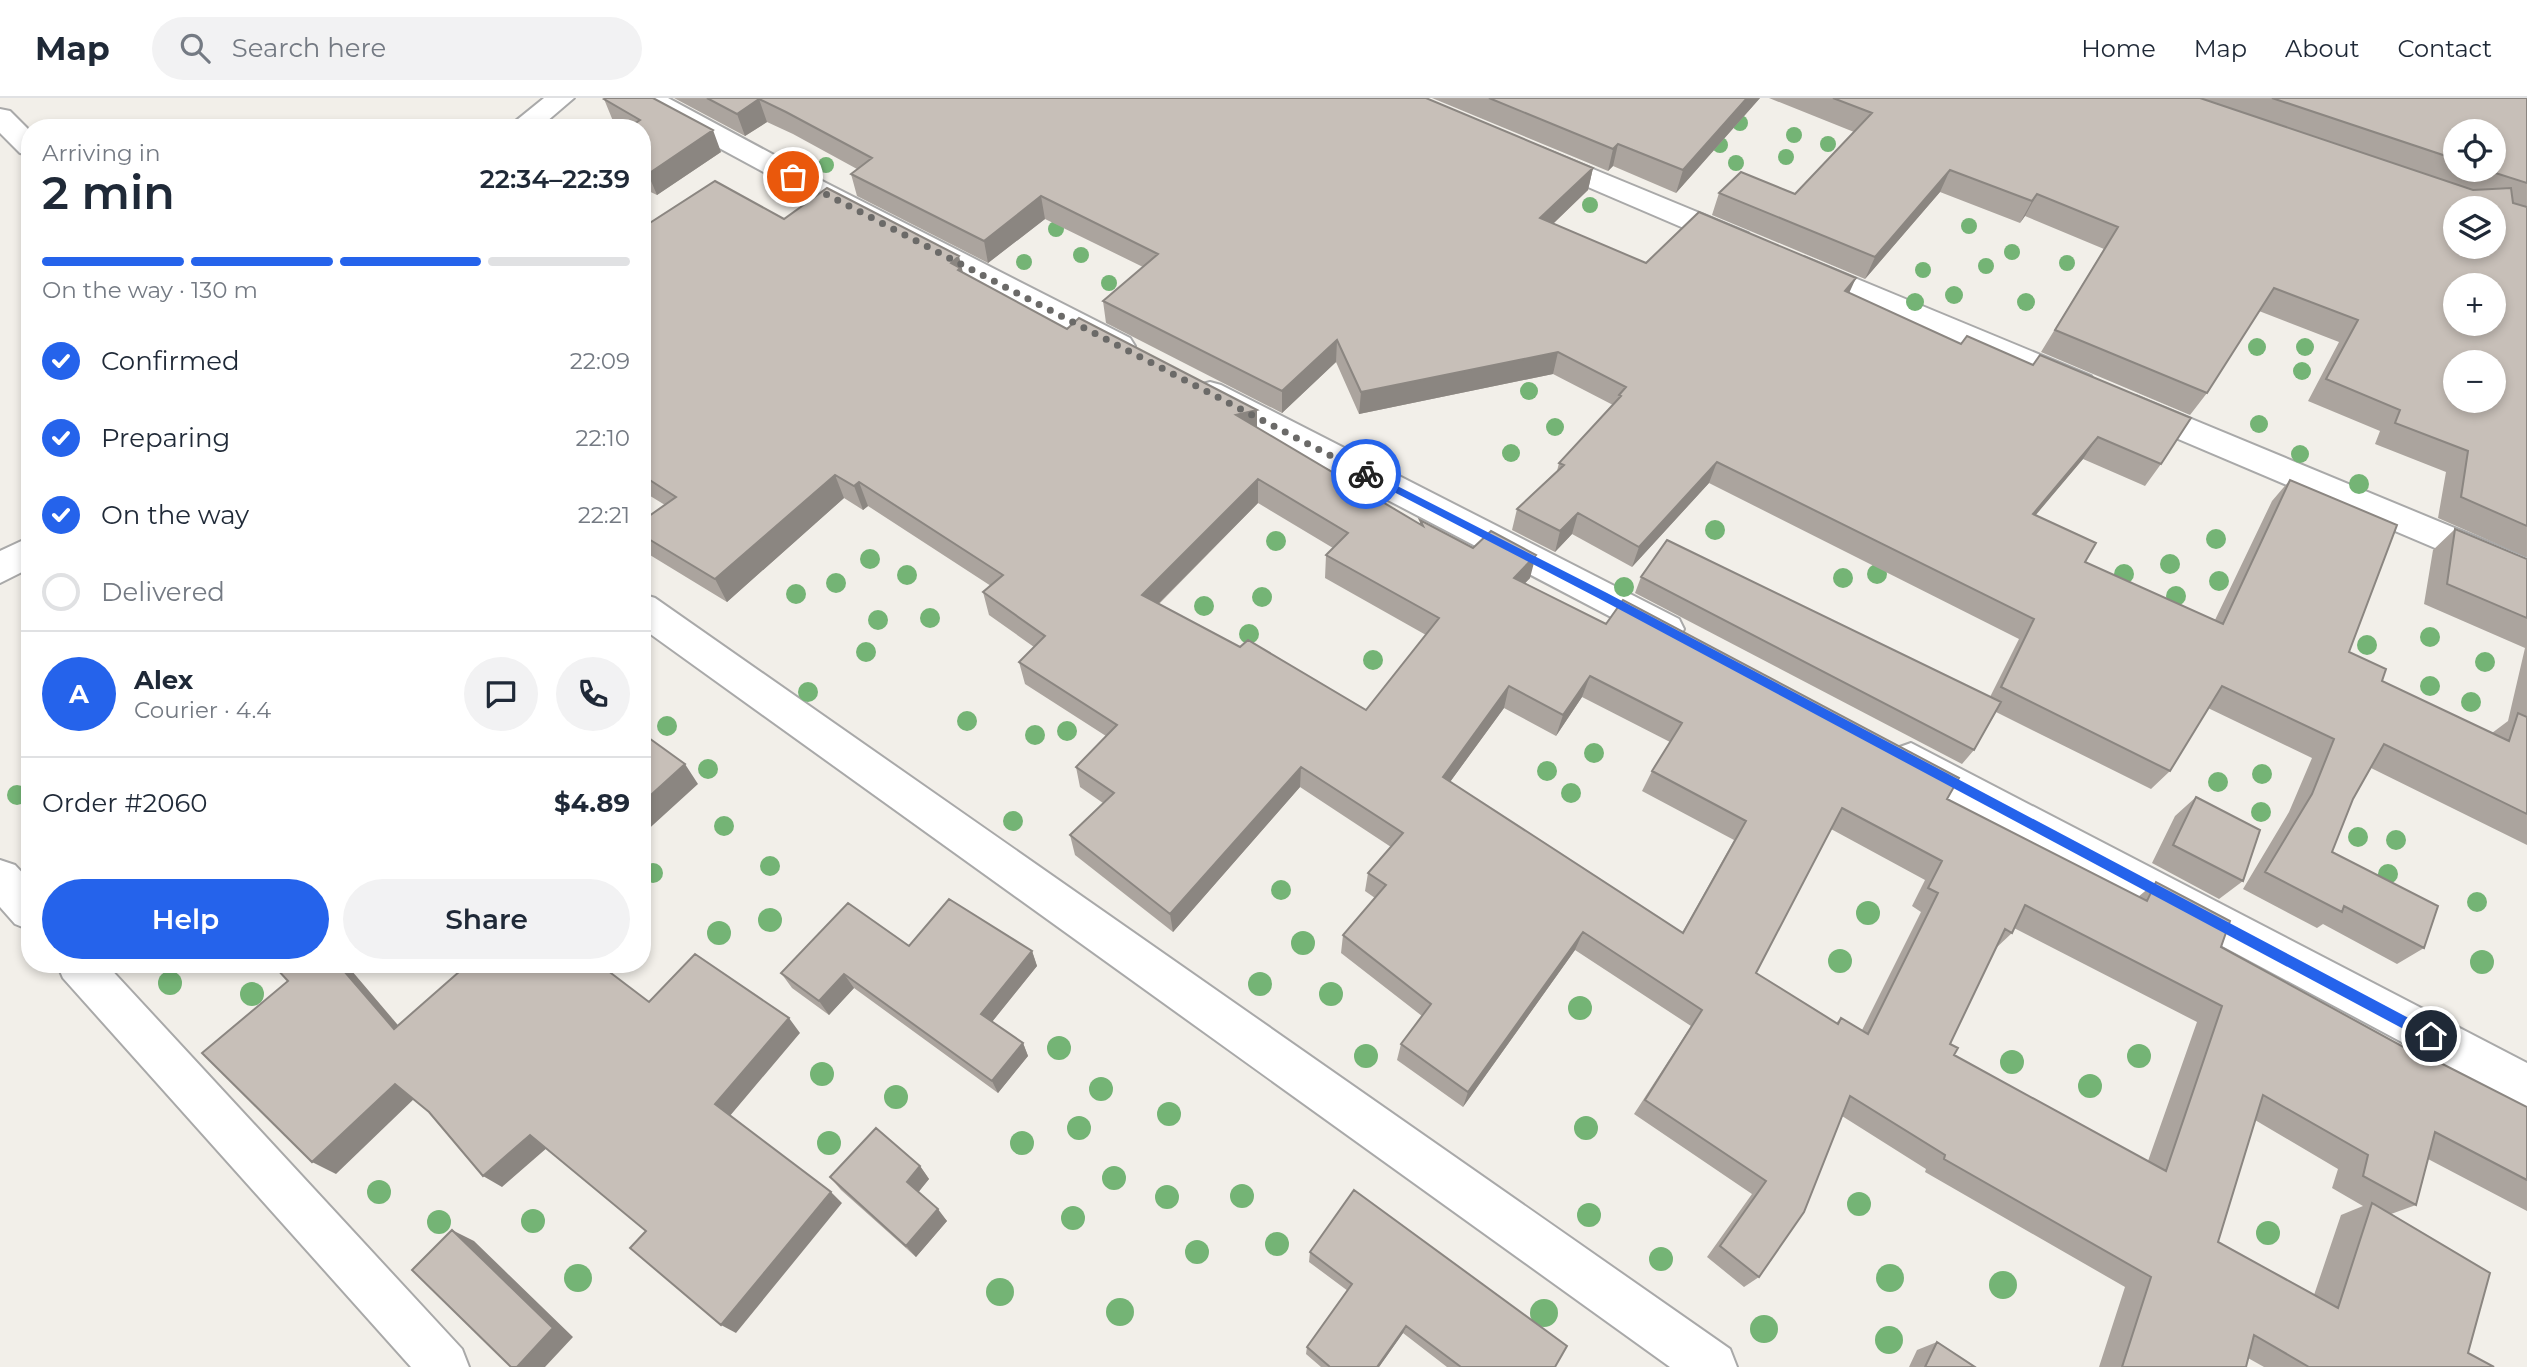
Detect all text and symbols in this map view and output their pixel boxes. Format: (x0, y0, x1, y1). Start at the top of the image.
search box (152, 17, 642, 80)
text: Map (35, 28, 110, 68)
icon: search (176, 29, 214, 67)
text: Search here (232, 32, 386, 64)
text: Home (2081, 34, 2156, 63)
text: Map (2194, 34, 2247, 63)
text: About (2285, 34, 2359, 63)
text: Contact (2397, 34, 2492, 63)
map controls (2443, 119, 2506, 413)
button: locate (2443, 119, 2506, 182)
text: Arriving in (42, 139, 161, 167)
pin (763, 147, 823, 207)
icon: bag (774, 158, 812, 196)
text: 22:34–22:39 (480, 163, 630, 195)
text: 2 min (42, 164, 175, 221)
button: layers (2443, 196, 2506, 259)
button: + (2443, 273, 2506, 336)
text: On the way · 130 m (42, 276, 258, 304)
icon: check (42, 342, 80, 380)
text: Confirmed (101, 345, 240, 377)
text: 22:09 (570, 347, 630, 375)
button: − (2443, 350, 2506, 413)
icon: check (42, 419, 80, 457)
text: Preparing (101, 422, 230, 454)
text: 22:10 (575, 424, 630, 452)
courier (1331, 439, 1401, 509)
icon: bike (1347, 455, 1385, 493)
icon: check (42, 496, 80, 534)
text: On the way (101, 499, 249, 531)
text: 22:21 (578, 501, 630, 529)
text: Delivered (101, 576, 225, 608)
button: chat (464, 657, 538, 731)
button: phone (556, 657, 630, 731)
text: Alex (134, 664, 193, 696)
text: A (69, 678, 89, 710)
text: Courier · 4.4 (134, 696, 271, 724)
text: Order #2060 (42, 787, 208, 819)
text: $4.89 (554, 787, 630, 819)
button: Help (42, 879, 329, 959)
button: Share (343, 879, 630, 959)
pin (2401, 1006, 2461, 1066)
icon: home (2412, 1017, 2450, 1055)

